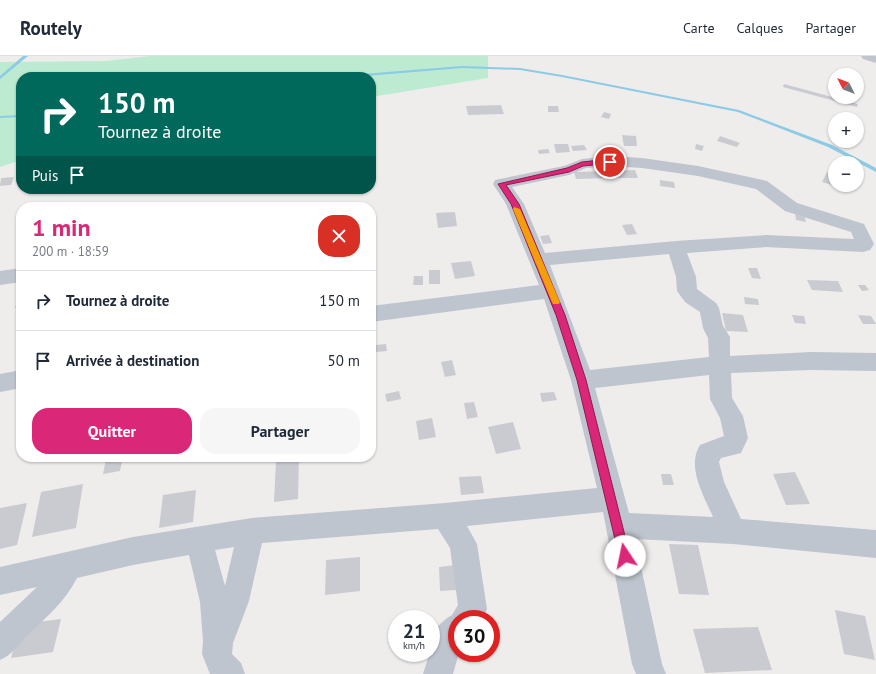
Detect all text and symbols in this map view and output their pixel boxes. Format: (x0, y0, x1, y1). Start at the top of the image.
text: Routely (20, 16, 82, 40)
text: Carte (683, 19, 715, 37)
text: Calques (737, 19, 783, 37)
text: Partager (805, 19, 856, 37)
north arrow (828, 68, 864, 104)
map controls (828, 68, 864, 192)
text: 150 m (98, 84, 175, 121)
icon: right (32, 88, 84, 140)
button: + (828, 112, 864, 148)
text: Tournez à droite (98, 120, 221, 143)
pin (593, 145, 627, 179)
icon: arrive (599, 151, 621, 173)
button: − (828, 156, 864, 192)
icon: arrive (66, 164, 88, 186)
text: Puis (32, 166, 58, 185)
text: 1 min (32, 212, 91, 243)
button: close (318, 215, 360, 257)
text: 200 m · 18:59 (32, 243, 109, 260)
icon: right (32, 290, 54, 312)
text: Tournez à droite (66, 291, 169, 310)
text: 150 m (319, 291, 360, 310)
icon: arrive (32, 350, 54, 372)
text: Arrivée à destination (66, 351, 199, 370)
text: 50 m (327, 351, 360, 370)
button: Quitter (32, 408, 192, 454)
button: Partager (200, 408, 360, 454)
position arrow (604, 535, 646, 577)
speed limit sign: 30 (448, 610, 500, 662)
text: 21 (403, 618, 425, 644)
text: km/h (403, 639, 425, 652)

